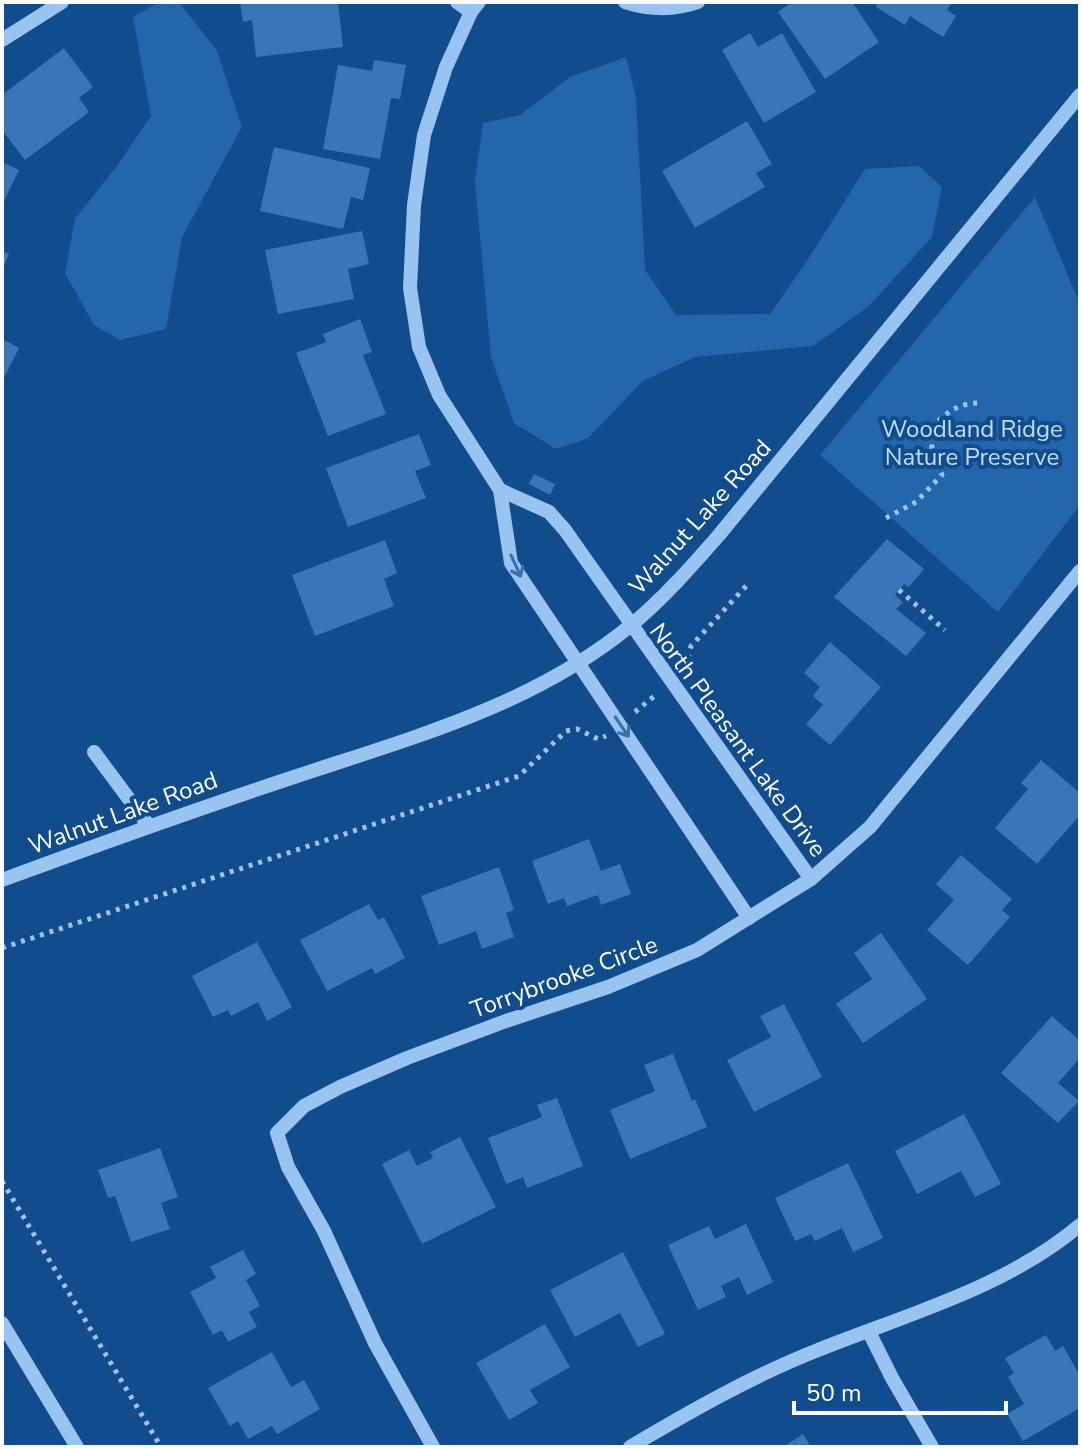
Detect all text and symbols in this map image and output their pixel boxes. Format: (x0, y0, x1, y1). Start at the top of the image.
park label: Woodland Ridge Nature Preserve (881, 413, 1063, 473)
street label: Walnut Lake Road (622, 432, 778, 602)
one-way arrow (509, 553, 524, 577)
street label: North Pleasant Lake Drive (642, 617, 834, 863)
one-way arrow (614, 716, 630, 738)
street label: Walnut Lake Road (24, 764, 222, 862)
street label: Torrybrooke Circle (466, 928, 662, 1026)
scale bar (794, 1365, 1006, 1415)
text: 50 m (806, 1377, 862, 1409)

